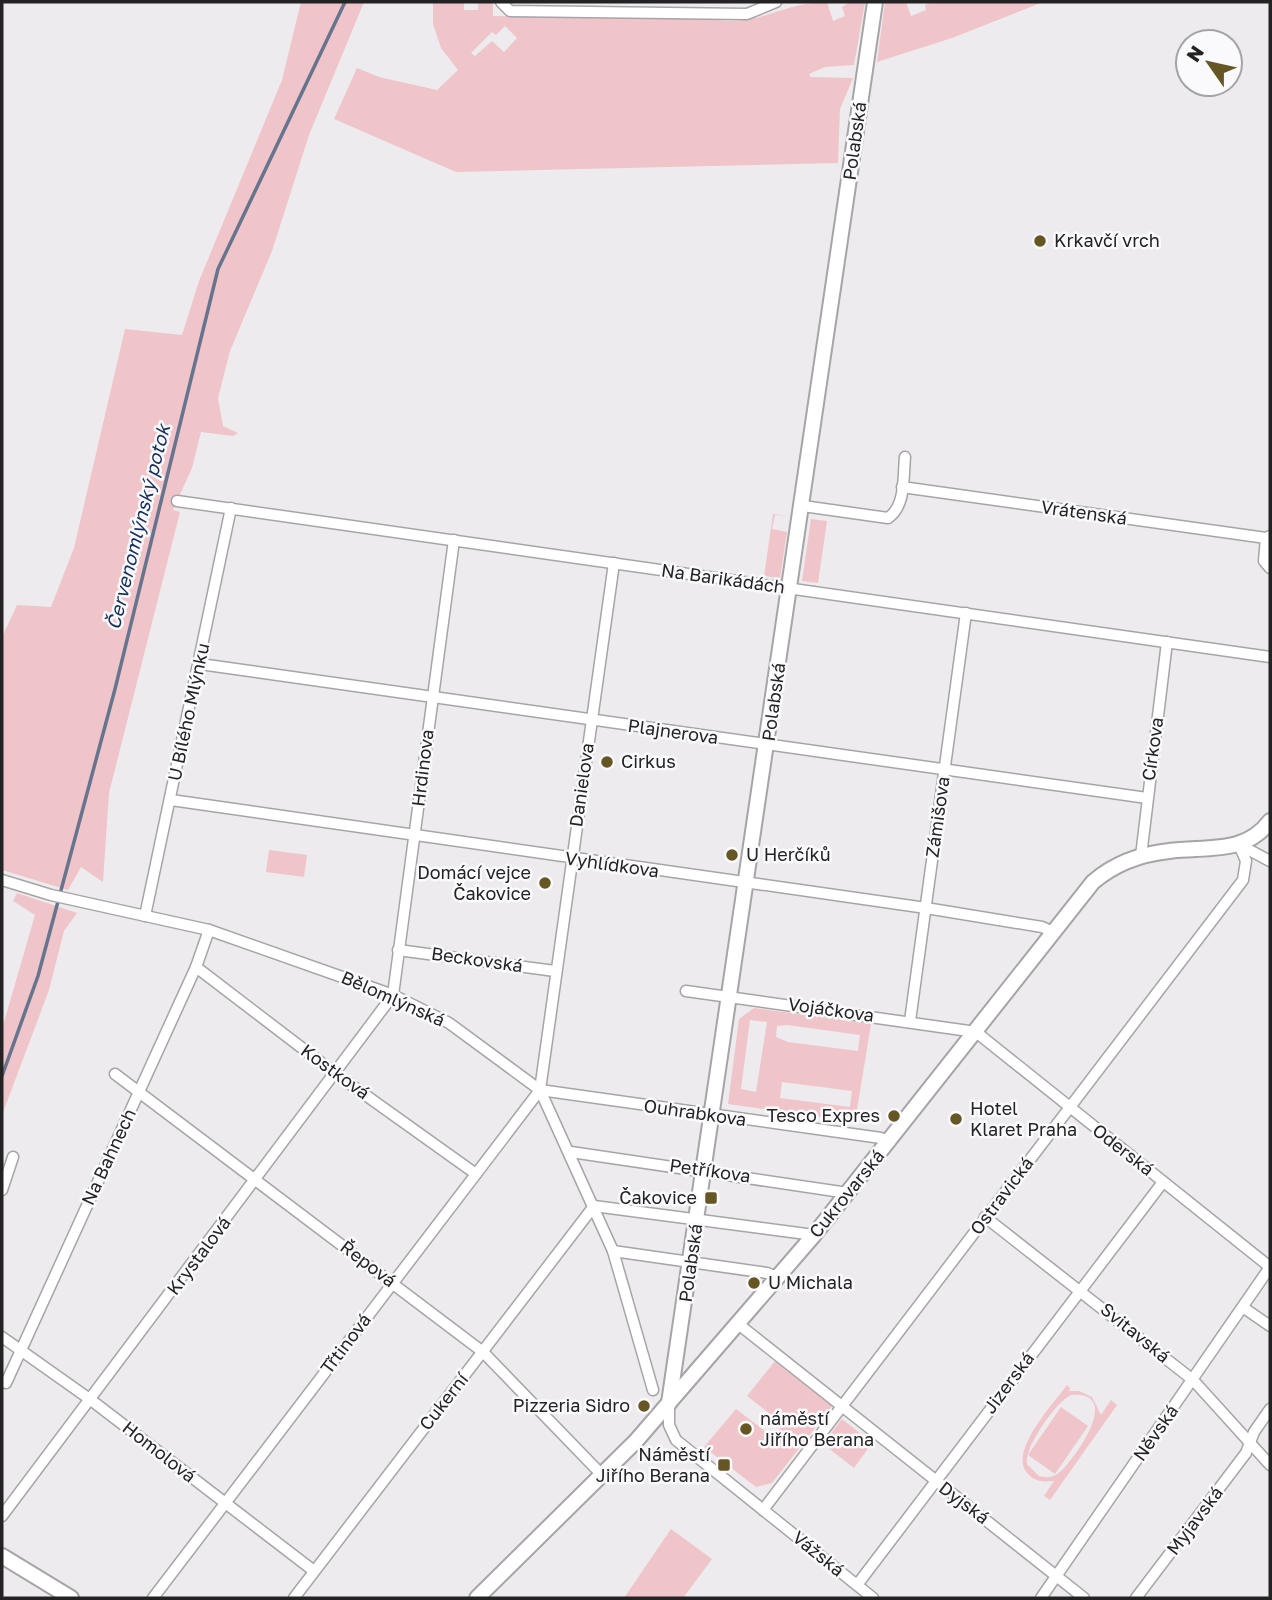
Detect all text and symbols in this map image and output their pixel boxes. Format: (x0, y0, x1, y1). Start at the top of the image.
north arrow (1174, 28, 1244, 98)
text: N (1181, 41, 1208, 66)
street label: Polabská (838, 100, 870, 182)
place label: Krkavčí vrch (1054, 229, 1160, 251)
marker: Krkavčí vrch (1032, 233, 1048, 249)
water label: Červenomlýnský potok (101, 420, 175, 632)
street label: Vrátenská (1040, 495, 1129, 529)
street label: Na Barikádách (660, 558, 786, 598)
street label: U Bílého Mlýnku (163, 641, 213, 783)
street label: Polabská (757, 661, 789, 743)
street label: Plajnerova (627, 714, 720, 748)
street label: Církova (1137, 716, 1167, 782)
street label: Hrdinova (406, 728, 438, 808)
street label: Danielova (564, 741, 598, 828)
place label: Cirkus (621, 750, 676, 772)
marker: Cirkus (599, 754, 615, 770)
street label: Zámišova (920, 775, 954, 859)
place label: U Herčíků (746, 843, 831, 865)
street label: Vyhlídkova (564, 847, 661, 882)
marker: U Herčíků (724, 847, 740, 863)
place label: Domácí vejce Čakovice (417, 861, 531, 904)
marker: Domácí vejce Čakovice (537, 875, 553, 891)
street label: Beckovská (430, 942, 524, 976)
street label: Bělomlýnská (338, 965, 449, 1031)
street label: Vojáčkova (787, 992, 876, 1026)
street label: Kostková (297, 1039, 374, 1103)
street label: Ouhrabkova (642, 1094, 748, 1130)
place label: Hotel Klaret Praha (970, 1097, 1077, 1140)
place label: Tesco Expres (767, 1104, 880, 1126)
street label: Na Bahnech (76, 1105, 140, 1208)
marker: Tesco Expres (886, 1108, 902, 1124)
marker: Hotel Klaret Praha (948, 1111, 964, 1127)
street label: Oderská (1089, 1119, 1159, 1180)
street label: Cukrovarská (804, 1145, 888, 1242)
street label: Ostravická (965, 1152, 1038, 1239)
street label: Petříkova (668, 1153, 752, 1187)
place label: Čakovice (619, 1186, 697, 1208)
marker: Čakovice (703, 1190, 719, 1206)
street label: Krystalová (162, 1212, 235, 1299)
street label: Polabská (674, 1222, 706, 1304)
street label: Řepová (336, 1235, 401, 1291)
place label: U Michala (768, 1271, 853, 1293)
marker: U Michala (746, 1275, 762, 1291)
street label: Svitavská (1096, 1298, 1175, 1367)
street label: Třtinová (315, 1309, 375, 1378)
street label: Jizerská (978, 1347, 1038, 1417)
street label: Cukerní (414, 1368, 473, 1434)
place label: Pizzeria Sidro (513, 1394, 630, 1416)
marker: Pizzeria Sidro (636, 1398, 652, 1414)
street label: Něvská (1128, 1400, 1182, 1465)
place label: náměstí Jiřího Berana (760, 1407, 874, 1450)
street label: Homolová (119, 1416, 201, 1487)
marker: náměstí Jiřího Berana (738, 1421, 754, 1437)
place label: Náměstí Jiřího Berana (596, 1443, 711, 1486)
marker: Náměstí Jiřího Berana (716, 1457, 732, 1473)
street label: Dyjská (935, 1476, 994, 1528)
street label: Myjavská (1161, 1482, 1227, 1559)
street label: Vážská (788, 1526, 849, 1581)

